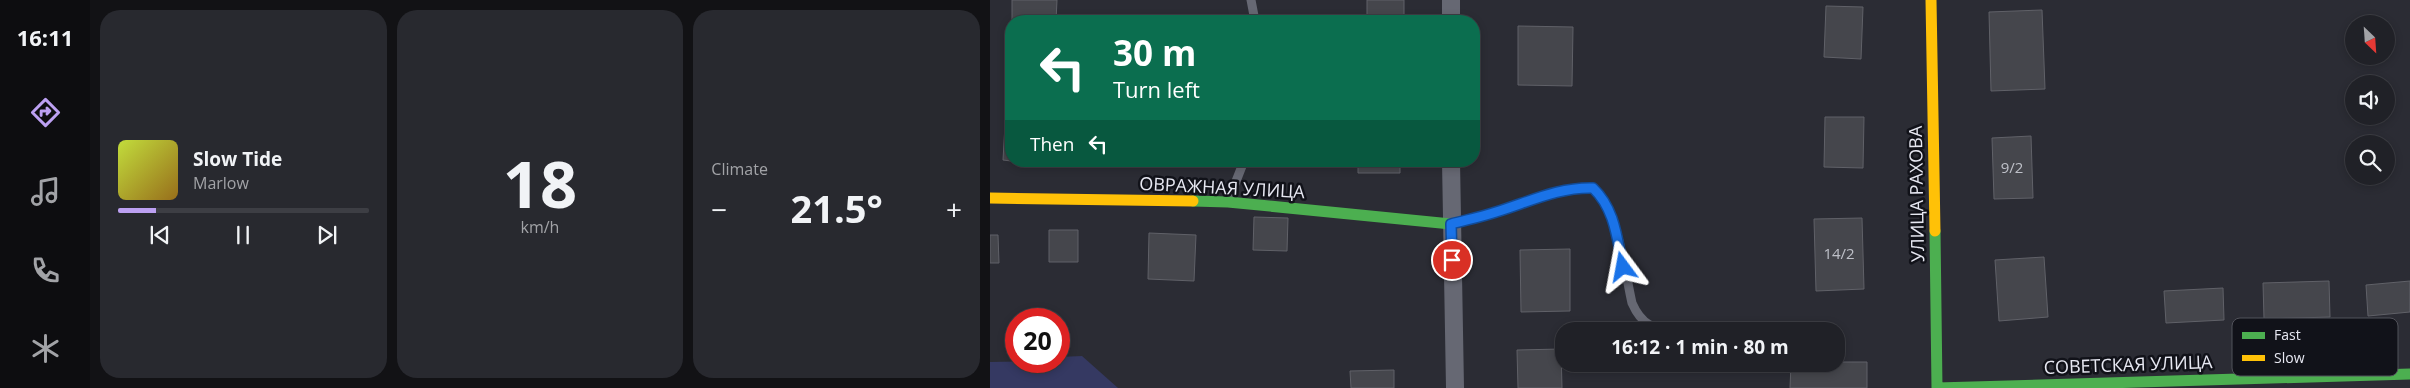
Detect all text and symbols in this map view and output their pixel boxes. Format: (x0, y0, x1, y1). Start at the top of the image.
north arrow (2345, 15, 2395, 65)
map controls (2345, 15, 2395, 185)
text: 16:11 (17, 22, 73, 52)
text: 30 m (1113, 29, 1196, 76)
icon: left (1030, 35, 1095, 100)
text: Turn left (1113, 74, 1200, 104)
button: sound (2345, 75, 2395, 125)
icon: directions (28, 95, 63, 130)
street label: УЛИЦА РАХОВА (1903, 125, 1929, 262)
icon: left (1084, 130, 1112, 158)
text: Then (1030, 131, 1074, 157)
button: search (2345, 135, 2395, 185)
text: 18 (503, 139, 577, 227)
text: Slow Tide (193, 146, 282, 172)
house number: 9/2 (2001, 157, 2023, 177)
text: Climate (711, 158, 768, 180)
street label: ОВРАЖНАЯ УЛИЦА (1139, 171, 1306, 203)
text: Marlow (193, 172, 249, 194)
icon: music (28, 174, 63, 209)
text: 21.5° (791, 182, 883, 234)
text: − (711, 190, 727, 228)
text: + (946, 190, 962, 228)
text: km/h (521, 216, 559, 238)
icon: previous (146, 221, 174, 249)
icon: pause (229, 221, 257, 249)
icon: next (313, 221, 341, 249)
pin (1431, 239, 1473, 281)
position arrow (1596, 240, 1648, 292)
house number: 14/2 (1823, 243, 1855, 263)
icon: arrive (1438, 246, 1466, 274)
icon: phone (28, 253, 63, 288)
speed limit sign: 20 (1005, 308, 1070, 373)
legend (2232, 318, 2398, 376)
text: Fast (2274, 325, 2301, 344)
icon: climate (28, 331, 63, 366)
text: 16:12 · 1 min · 80 m (1611, 334, 1789, 360)
text: Slow (2274, 348, 2305, 367)
street label: СОВЕТСКАЯ УЛИЦА (2043, 349, 2213, 379)

